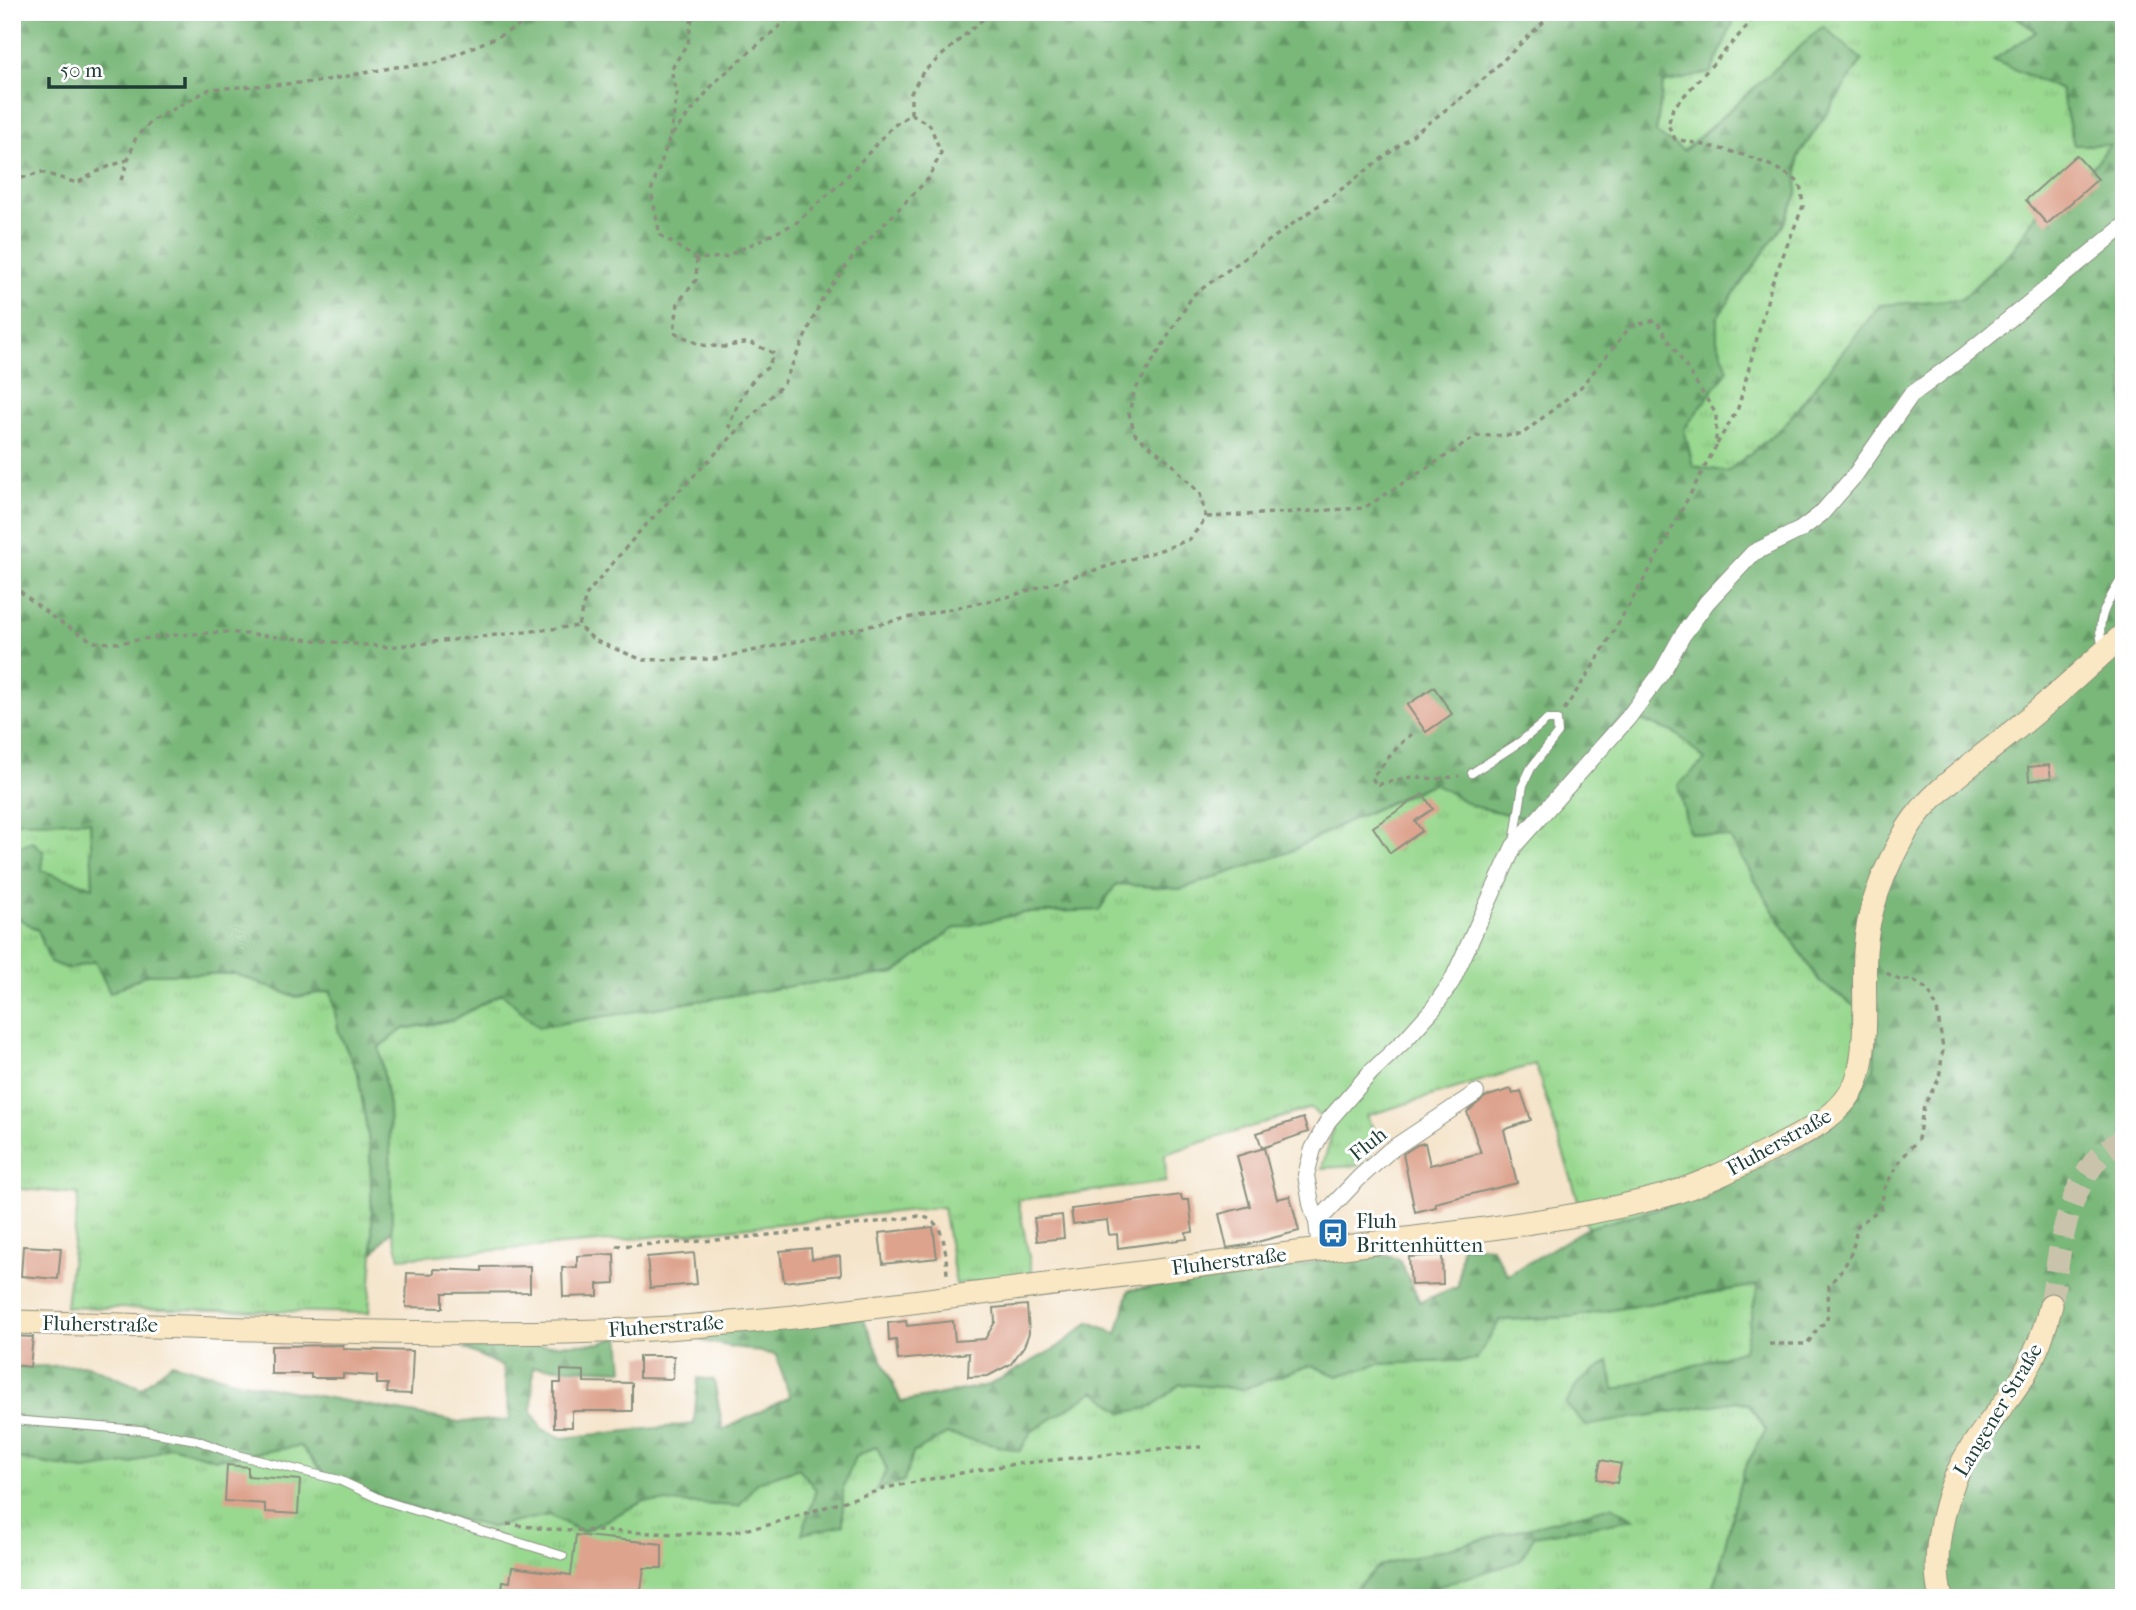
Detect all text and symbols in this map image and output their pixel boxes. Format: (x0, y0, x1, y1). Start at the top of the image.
scale bar (49, 46, 186, 90)
text: 50 m (60, 58, 103, 82)
street label: Fluherstraße (1723, 1103, 1835, 1181)
street label: Fluh (1345, 1122, 1392, 1166)
place label: Fluh Brittenhütten (1356, 1209, 1483, 1257)
bus stop icon: Fluh Brittenhütten (1316, 1216, 1350, 1250)
street label: Fluherstraße (1170, 1242, 1288, 1280)
street label: Fluherstraße (607, 1310, 725, 1342)
street label: Fluherstraße (42, 1311, 158, 1337)
street label: Langener Straße (1949, 1339, 2047, 1481)

